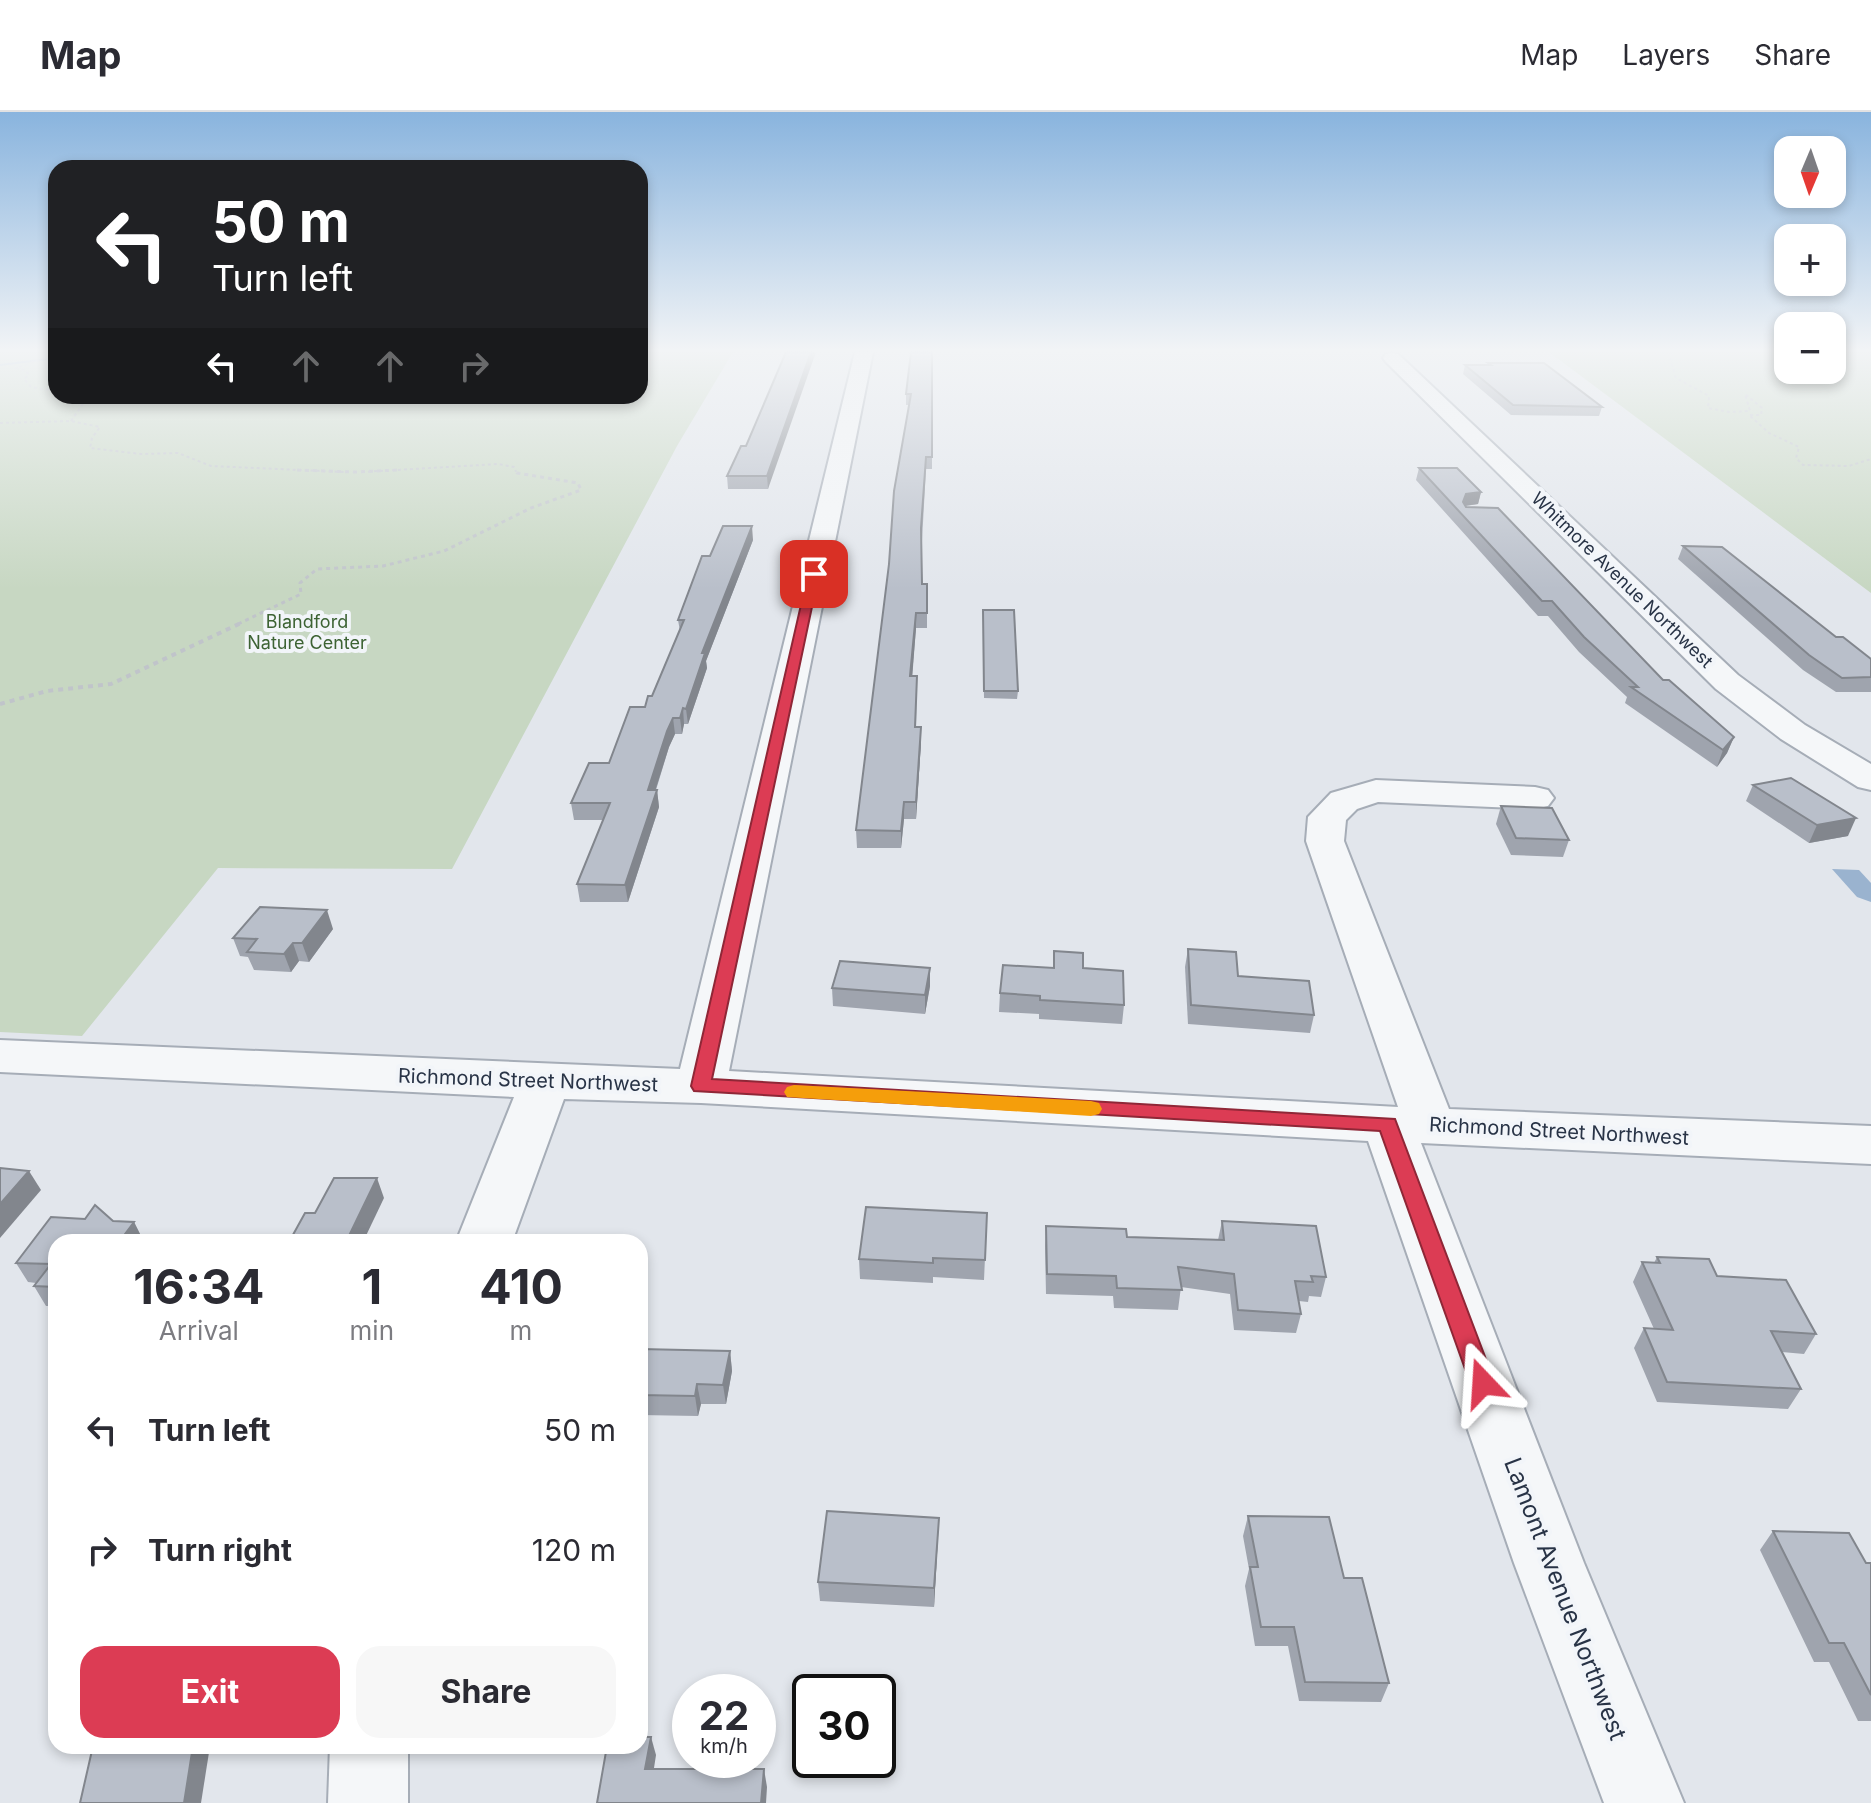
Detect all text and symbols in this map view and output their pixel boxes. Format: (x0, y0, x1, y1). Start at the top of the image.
text: Map (40, 32, 121, 78)
text: Map (1520, 38, 1578, 72)
text: Layers (1622, 38, 1710, 72)
text: Share (1754, 38, 1831, 72)
north arrow (1774, 136, 1846, 208)
map controls (1774, 136, 1846, 384)
text: 50 m (212, 188, 350, 256)
icon: left (80, 192, 184, 296)
button: + (1774, 224, 1846, 296)
text: Turn left (212, 256, 353, 300)
button: − (1774, 312, 1846, 384)
icon: left (200, 344, 244, 388)
icon: ahead (284, 344, 328, 388)
icon: ahead (368, 344, 412, 388)
icon: right (452, 344, 496, 388)
street label: Whitmore Avenue Northwest (1527, 487, 1717, 672)
pin (780, 540, 848, 608)
icon: arrive (792, 552, 836, 596)
park label: Blandford Nature Center (247, 611, 367, 653)
street label: Richmond Street Northwest (398, 1063, 659, 1097)
street label: Richmond Street Northwest (1428, 1112, 1690, 1150)
text: 16:34 (133, 1257, 264, 1316)
text: 1 (361, 1257, 382, 1316)
text: 410 (479, 1257, 563, 1316)
text: Arrival (159, 1315, 239, 1346)
text: min (350, 1315, 394, 1346)
text: m (510, 1315, 532, 1346)
position arrow (1441, 1341, 1525, 1425)
icon: left (80, 1408, 124, 1452)
text: Turn left (148, 1412, 270, 1448)
text: 50 m (544, 1412, 616, 1448)
street label: Lamont Avenue Northwest (1498, 1454, 1633, 1744)
icon: right (80, 1528, 124, 1572)
text: Turn right (148, 1532, 292, 1568)
text: 120 m (532, 1532, 616, 1568)
button: Exit (80, 1646, 340, 1738)
button: Share (356, 1646, 616, 1738)
speed limit sign: 30 (792, 1674, 896, 1778)
text: 22 (699, 1691, 749, 1740)
text: km/h (700, 1734, 748, 1758)

